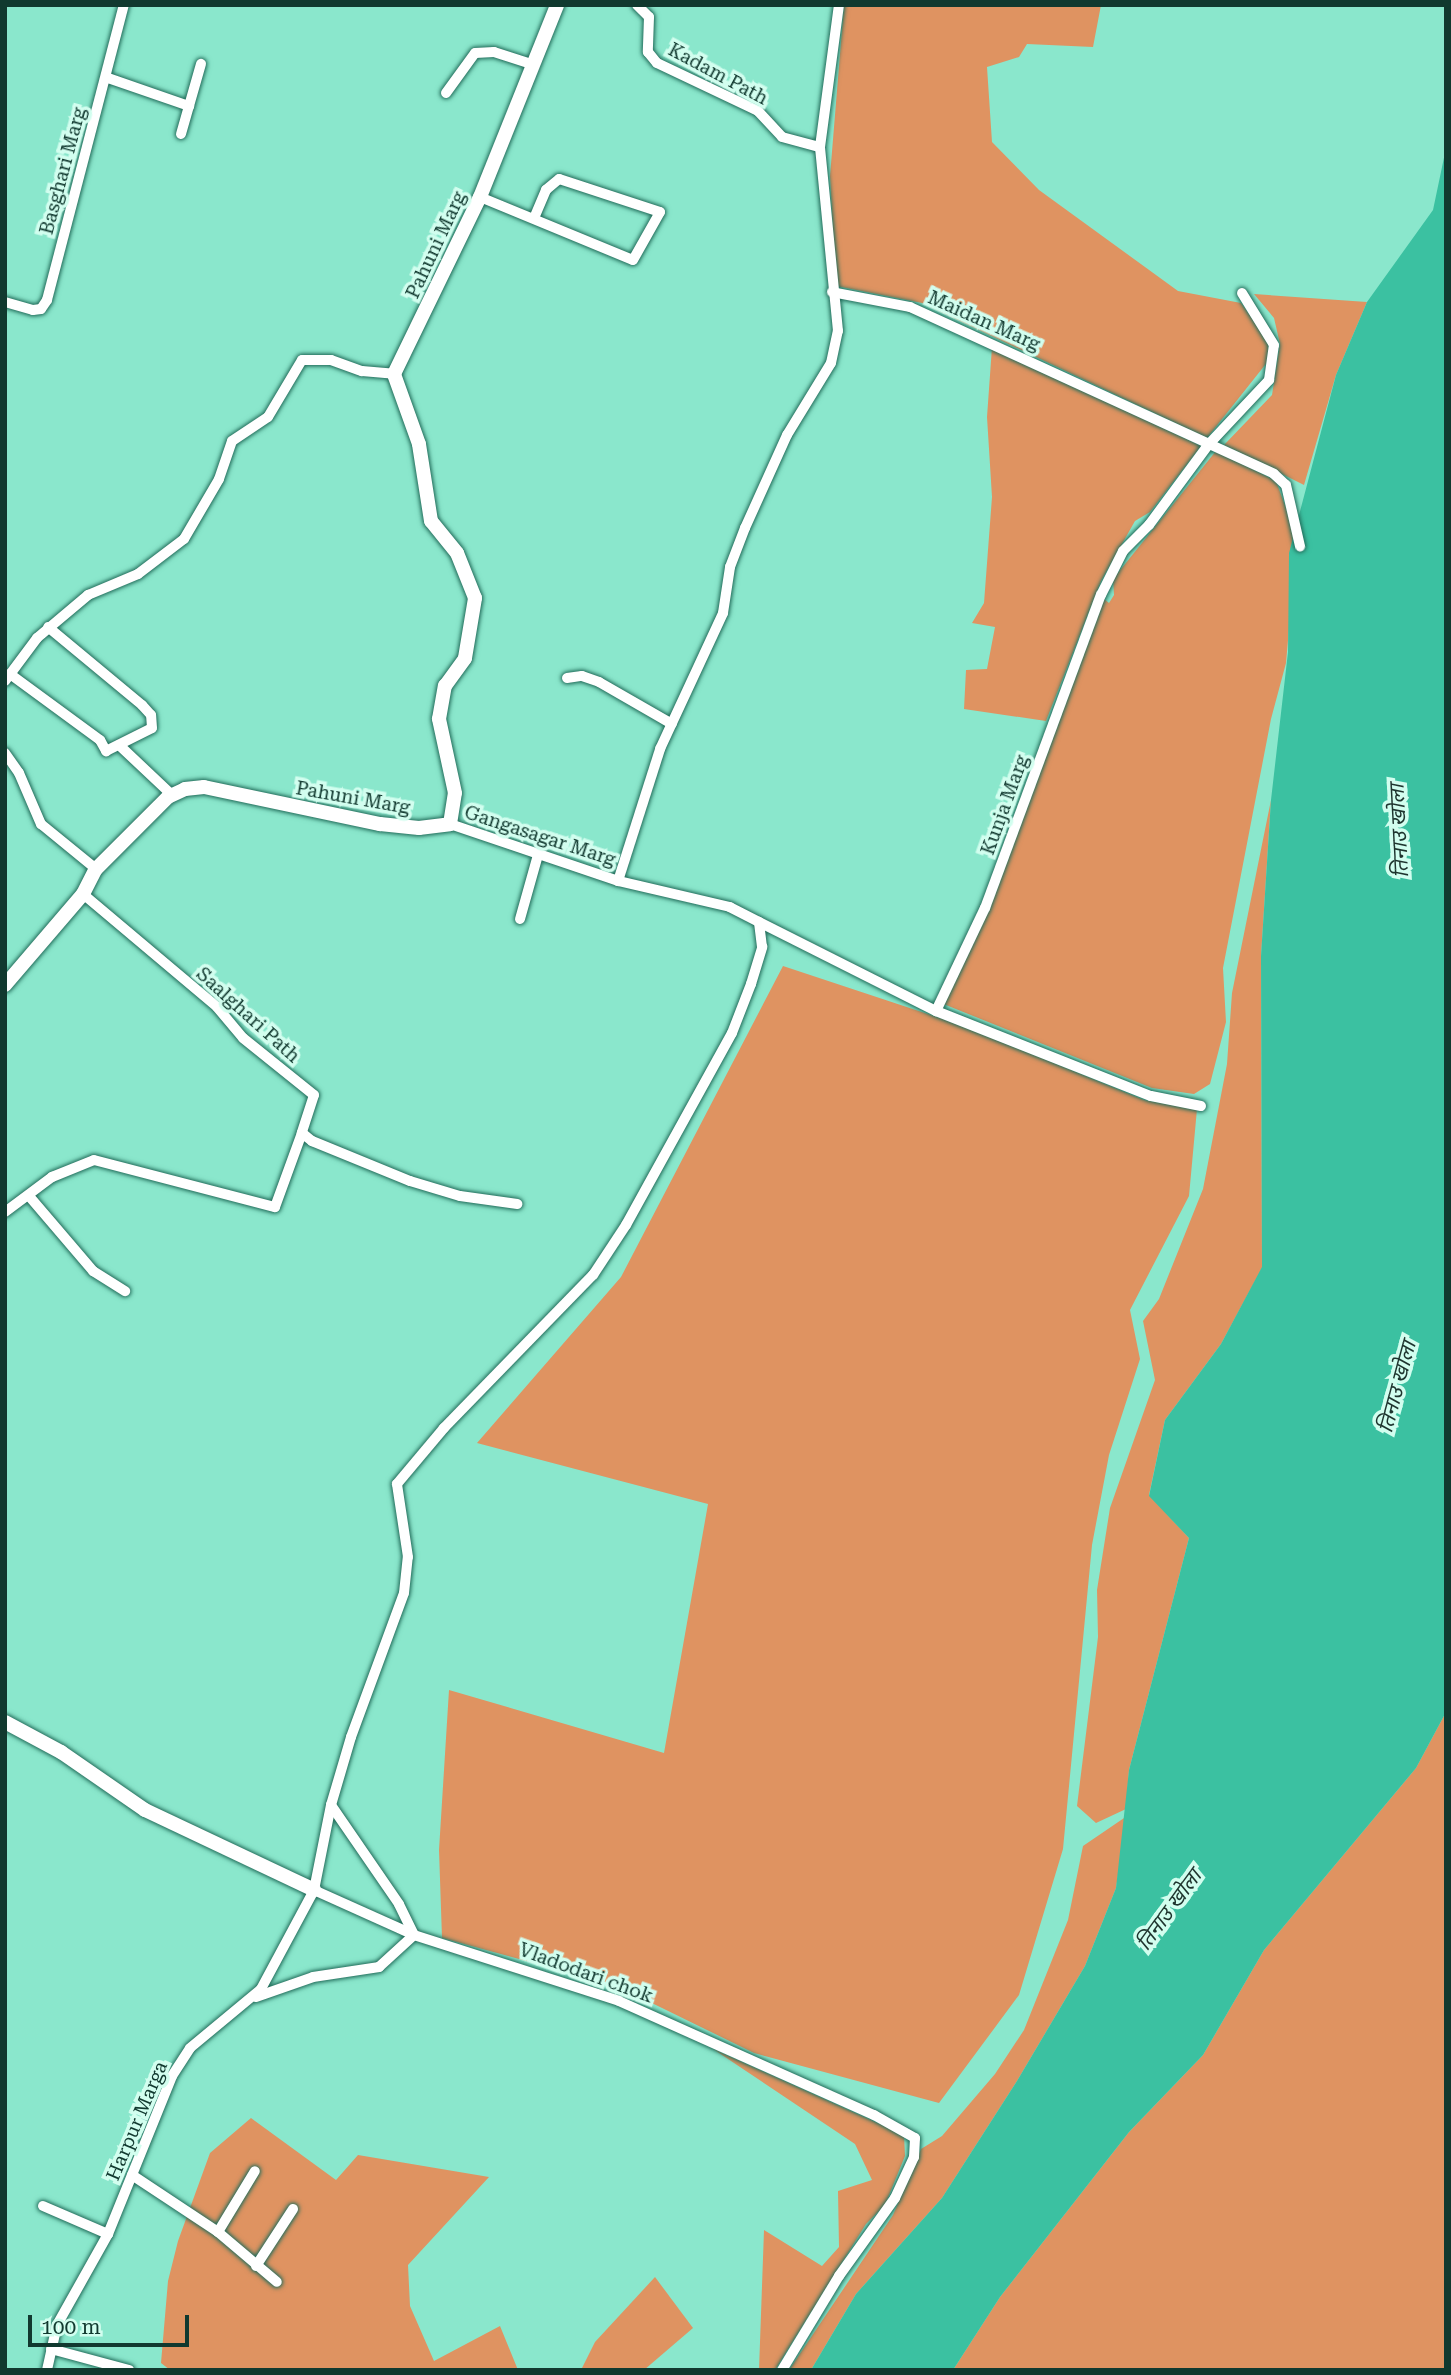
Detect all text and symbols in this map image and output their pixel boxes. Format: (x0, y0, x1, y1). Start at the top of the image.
street label: Kadam Path (664, 38, 772, 110)
street label: Basghari Marg (35, 105, 91, 237)
street label: Pahuni Marg (401, 188, 471, 302)
street label: Maidan Marg (924, 286, 1044, 356)
street label: Kunja Marg (976, 752, 1034, 858)
street label: Pahuni Marg (294, 777, 412, 819)
water label: तिनाउ खोला (1384, 784, 1414, 878)
street label: Gangasagar Marg (462, 801, 618, 871)
street label: Saalghari Path (192, 963, 304, 1067)
water label: तिनाउ खोला (1373, 1339, 1421, 1435)
water label: तिनाउ खोला (1131, 1865, 1207, 1955)
street label: Vladodari chok (516, 1938, 656, 2008)
street label: Harpur Marga (102, 2058, 172, 2184)
scale bar (32, 2302, 192, 2346)
text: 100 m (41, 2315, 101, 2339)

